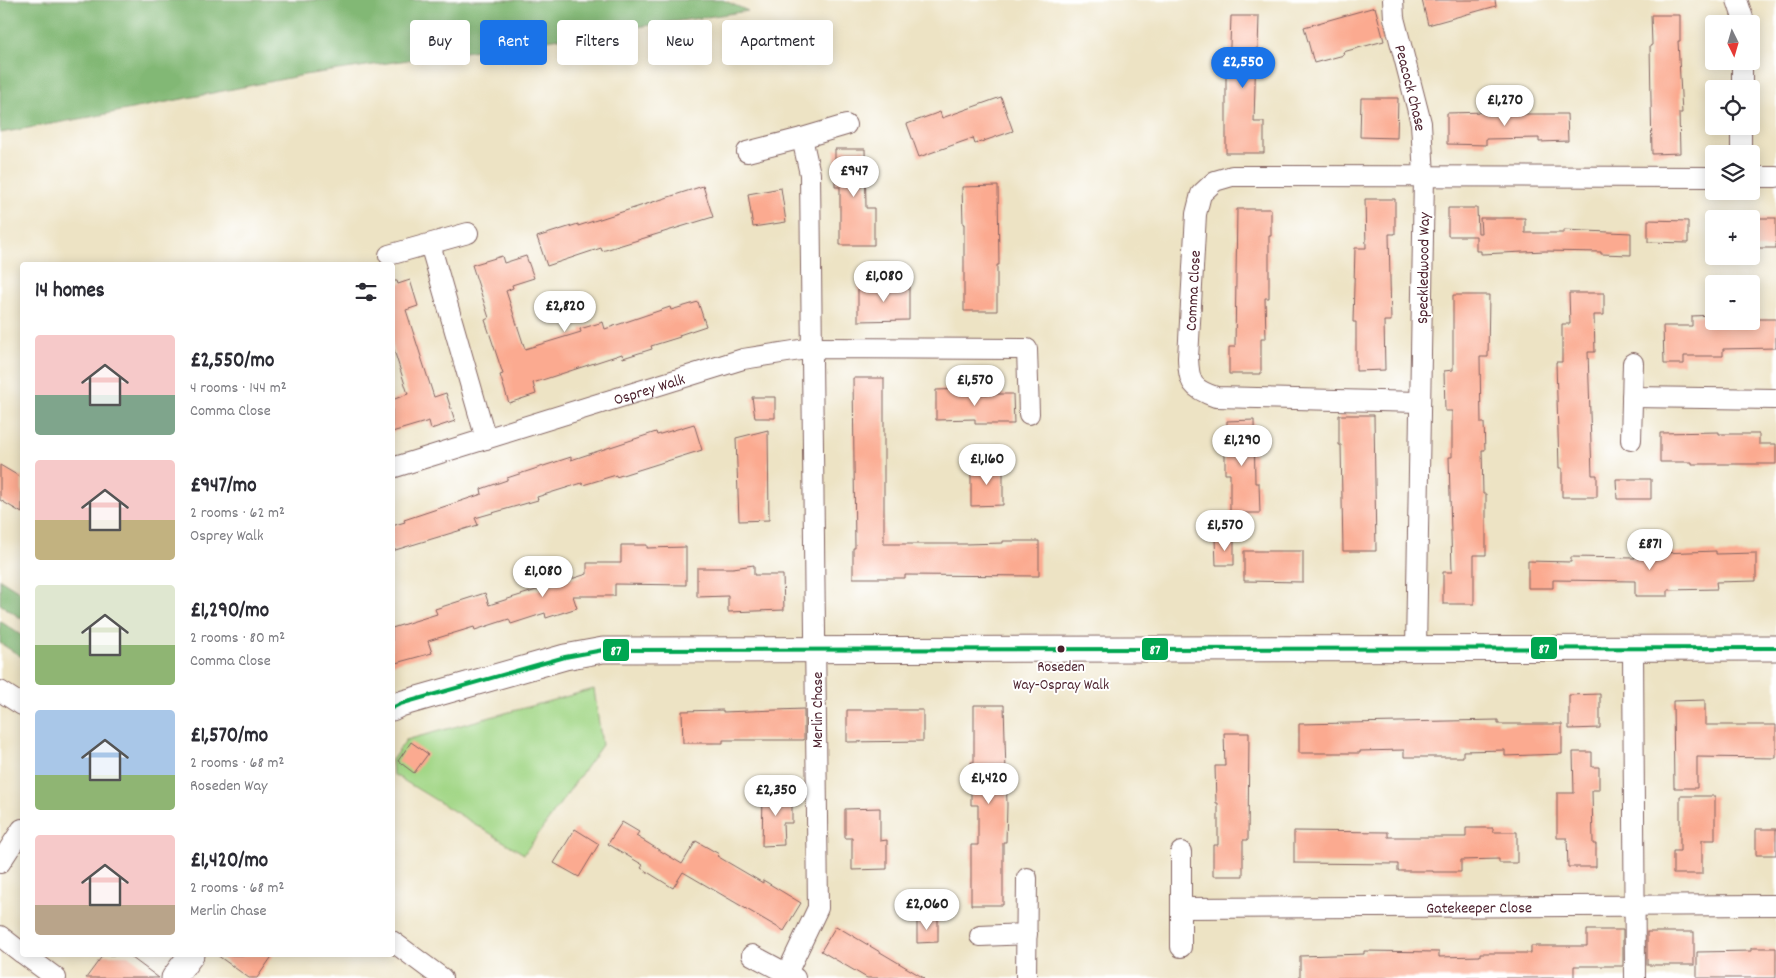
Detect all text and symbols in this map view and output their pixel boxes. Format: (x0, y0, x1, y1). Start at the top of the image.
north arrow (1705, 15, 1760, 70)
map controls (1705, 15, 1760, 330)
chip: Buy (410, 20, 470, 65)
chip: Rent (480, 20, 547, 65)
chip: Filters (557, 20, 638, 65)
chip: New (648, 20, 712, 65)
chip: Apartment (722, 20, 833, 65)
street label: Peacock Chase (1387, 43, 1430, 132)
pin: £2,550 (1202, 46, 1284, 89)
text: £2,550 (1222, 51, 1264, 74)
button: locate (1705, 80, 1760, 135)
pin: £1,270 (1464, 84, 1546, 127)
text: £1,270 (1487, 89, 1523, 112)
button: layers (1705, 145, 1760, 200)
pin: £947 (824, 156, 884, 198)
text: £947 (840, 160, 868, 183)
button: + (1705, 210, 1760, 265)
street label: Speckledwood Way (1412, 211, 1437, 324)
street label: Comma Close (1181, 250, 1208, 332)
pin: £1,080 (843, 260, 925, 303)
text: £1,080 (865, 265, 903, 288)
button: − (1705, 275, 1760, 330)
text: 14 homes (35, 277, 105, 307)
icon: filters (352, 278, 380, 306)
pin: £2,820 (524, 290, 606, 333)
text: £2,820 (545, 295, 585, 318)
text: £2,550/mo (190, 347, 274, 377)
icon: home (75, 355, 135, 415)
pin: £1,570 (934, 364, 1016, 407)
street label: Osprey Walk (611, 369, 688, 412)
text: £1,570 (957, 369, 993, 392)
text: 4 rooms · 144 m² (190, 377, 286, 400)
text: Comma Close (190, 400, 271, 423)
pin: £1,290 (1201, 424, 1283, 467)
text: £1,290 (1223, 429, 1261, 452)
pin: £1,160 (946, 444, 1028, 486)
text: £1,160 (970, 448, 1004, 471)
text: £947/mo (190, 472, 257, 502)
icon: home (75, 480, 135, 540)
text: 2 rooms · 62 m² (190, 502, 285, 525)
pin: £1,570 (1184, 510, 1266, 552)
text: £1,570 (1207, 514, 1243, 537)
text: Osprey Walk (190, 525, 263, 548)
pin: £871 (1620, 528, 1680, 571)
text: £871 (1638, 533, 1662, 556)
pin: £1,080 (502, 556, 584, 598)
text: £1,080 (524, 560, 562, 583)
text: £1,290/mo (190, 597, 269, 627)
icon: home (75, 605, 135, 665)
text: 2 rooms · 80 m² (190, 627, 285, 650)
line badge: 87 (1530, 636, 1558, 660)
line badge: 87 (1141, 637, 1169, 661)
line badge: 87 (602, 638, 630, 662)
text: 87 (1539, 640, 1550, 660)
text: 87 (1150, 641, 1161, 661)
text: 87 (611, 642, 622, 662)
marker: Roseden Way-Ospray Walk (1056, 644, 1066, 654)
text: Comma Close (190, 650, 271, 673)
place label: Roseden Way-Ospray Walk (1013, 657, 1109, 697)
street label: Merlin Chase (807, 672, 830, 748)
text: £1,570/mo (190, 722, 268, 752)
icon: home (75, 730, 135, 790)
text: 2 rooms · 68 m² (190, 752, 284, 775)
pin: £1,420 (948, 762, 1030, 805)
text: £1,420 (971, 767, 1007, 790)
pin: £2,350 (735, 774, 817, 817)
text: Roseden Way (190, 775, 267, 798)
text: £2,350 (755, 779, 797, 802)
text: £1,420/mo (190, 847, 268, 877)
icon: home (75, 855, 135, 915)
text: 2 rooms · 68 m² (190, 877, 284, 900)
pin: £2,060 (886, 888, 968, 931)
text: £2,060 (905, 893, 949, 916)
street label: Gatekeeper Close (1426, 897, 1532, 921)
text: Merlin Chase (190, 900, 267, 923)

